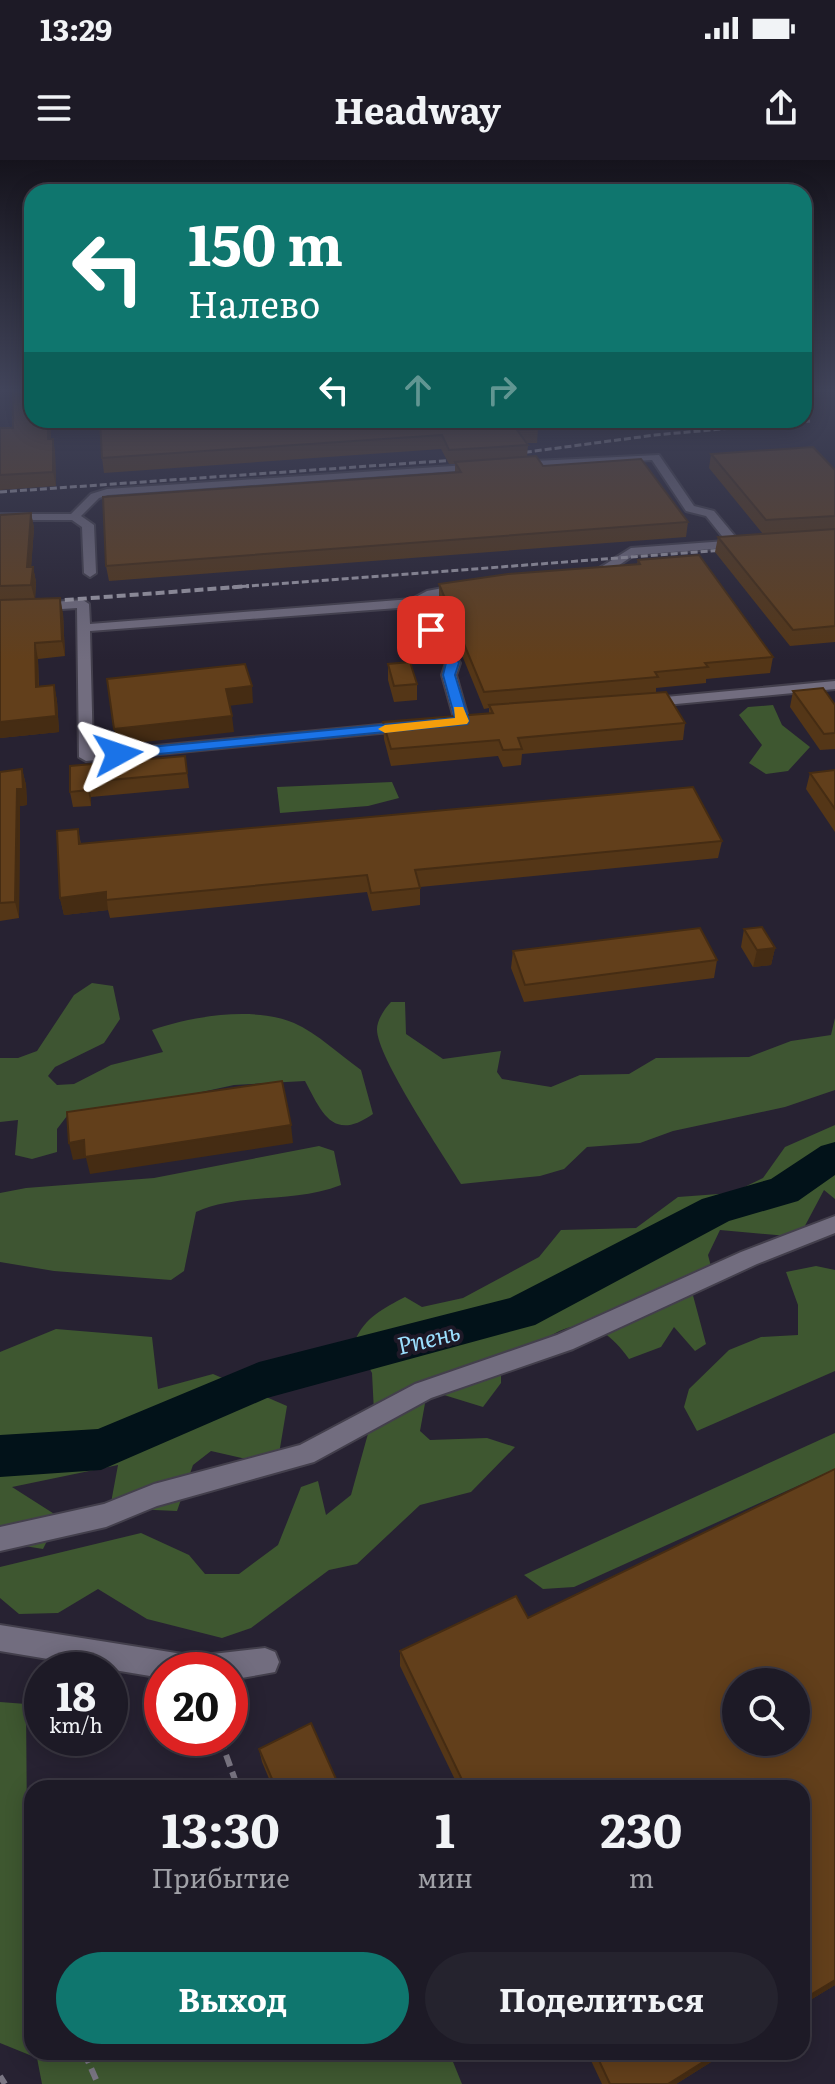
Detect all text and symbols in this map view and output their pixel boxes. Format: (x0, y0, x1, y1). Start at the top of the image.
text: 13:29 (40, 6, 112, 50)
text: Headway (334, 82, 501, 135)
icon: menu (32, 86, 76, 130)
icon: share (759, 86, 803, 130)
text: 150 m (188, 200, 343, 283)
icon: left (56, 216, 160, 320)
text: Налево (188, 276, 320, 329)
icon: left (312, 368, 356, 412)
icon: ahead (396, 368, 440, 412)
icon: right (480, 368, 524, 412)
pin (397, 596, 465, 664)
icon: arrive (409, 608, 453, 652)
position arrow (76, 712, 160, 796)
water label: Рпень (393, 1312, 463, 1362)
speed limit sign: 20 (144, 1652, 248, 1756)
text: 18 (56, 1664, 96, 1723)
map controls (722, 1668, 810, 1756)
button: search (722, 1668, 810, 1756)
text: km/h (49, 1709, 103, 1739)
text: 13:30 (161, 1792, 280, 1863)
text: 1 (435, 1792, 455, 1863)
text: 230 (600, 1792, 682, 1863)
text: Прибытие (152, 1857, 290, 1896)
text: мин (417, 1857, 473, 1896)
text: m (629, 1857, 654, 1896)
button: Выход (56, 1952, 409, 2044)
button: Поделиться (425, 1952, 778, 2044)

